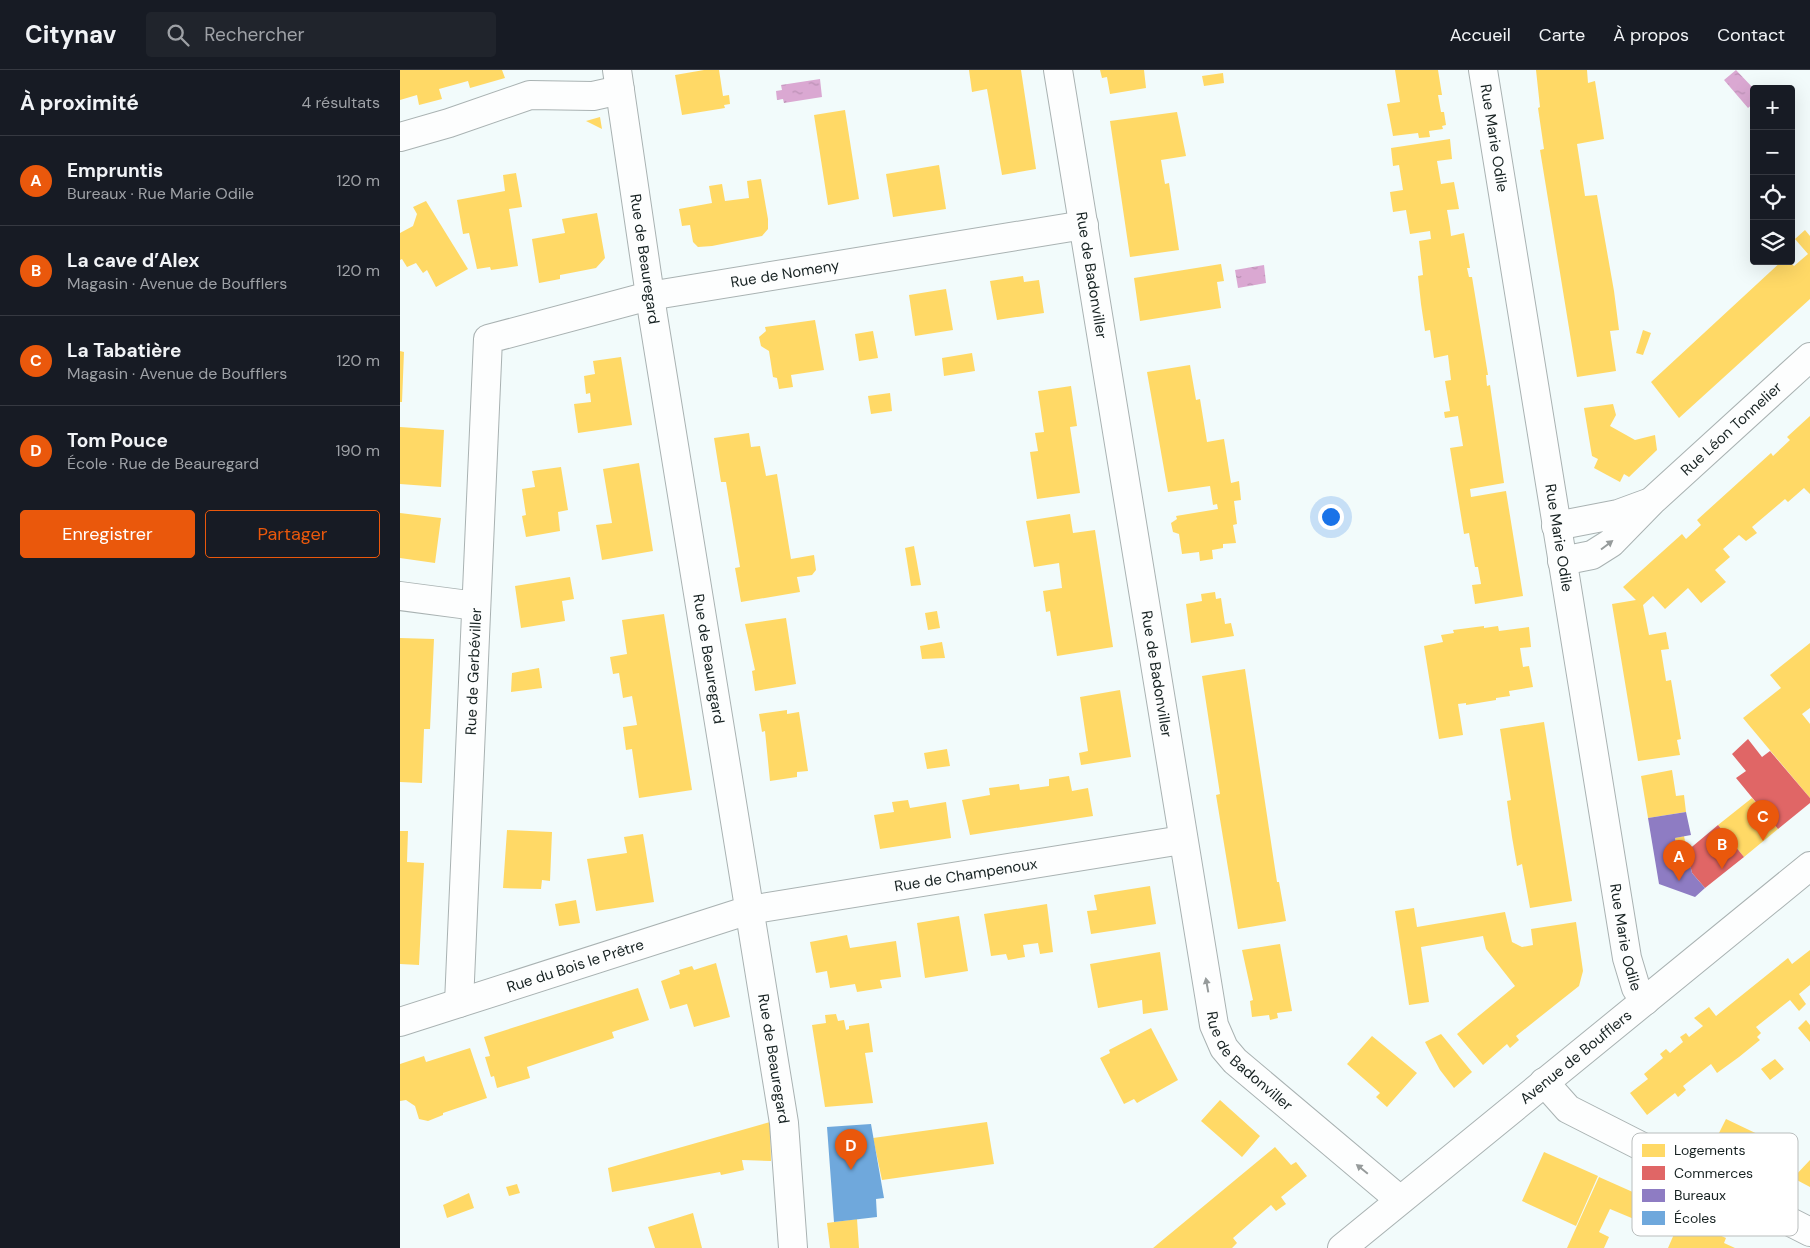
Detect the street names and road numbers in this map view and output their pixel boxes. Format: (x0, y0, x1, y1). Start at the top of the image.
street label: Rue Marie Odile (1475, 83, 1513, 194)
street label: Rue de Beauregard (625, 193, 664, 326)
street label: Rue de Badonviller (1071, 210, 1112, 341)
street label: Rue de Nomeny (729, 255, 841, 293)
street label: Rue Léon Tonnelier (1676, 377, 1787, 480)
street label: Rue Marie Odile (1540, 482, 1577, 593)
street label: Rue de Beauregard (688, 592, 729, 725)
street label: Rue de Gerbéviller (461, 607, 486, 735)
street label: Rue de Badonviller (1136, 609, 1177, 739)
street label: Rue de Champenoux (893, 853, 1039, 896)
street label: Rue Marie Odile (1605, 882, 1646, 993)
street label: Rue du Bois le Prêtre (504, 934, 646, 997)
street label: Rue de Beauregard (753, 992, 794, 1125)
street label: Avenue de Boufflers (1516, 1005, 1636, 1109)
street label: Rue de Badonviller (1202, 1010, 1297, 1116)

